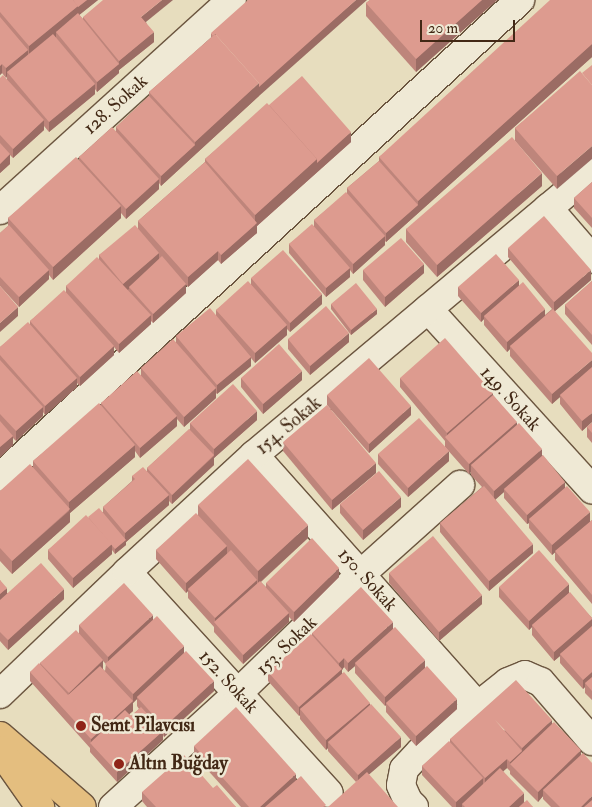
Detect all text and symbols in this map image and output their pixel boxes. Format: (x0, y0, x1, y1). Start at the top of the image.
scale bar (422, 10, 517, 42)
text: 20 m (428, 19, 458, 38)
street label: 128. Sokak (79, 70, 153, 140)
street label: 149. Sokak (475, 362, 545, 436)
street label: 154. Sokak (252, 392, 326, 460)
street label: 150. Sokak (332, 543, 402, 617)
street label: 153. Sokak (252, 612, 322, 680)
street label: 152. Sokak (193, 645, 263, 719)
place label: Semt Pilavcısı (91, 715, 195, 737)
marker: Semt Pilavcısı (75, 720, 87, 732)
place label: Altın Buğday (129, 753, 228, 775)
marker: Altın Buğday (113, 758, 125, 770)

